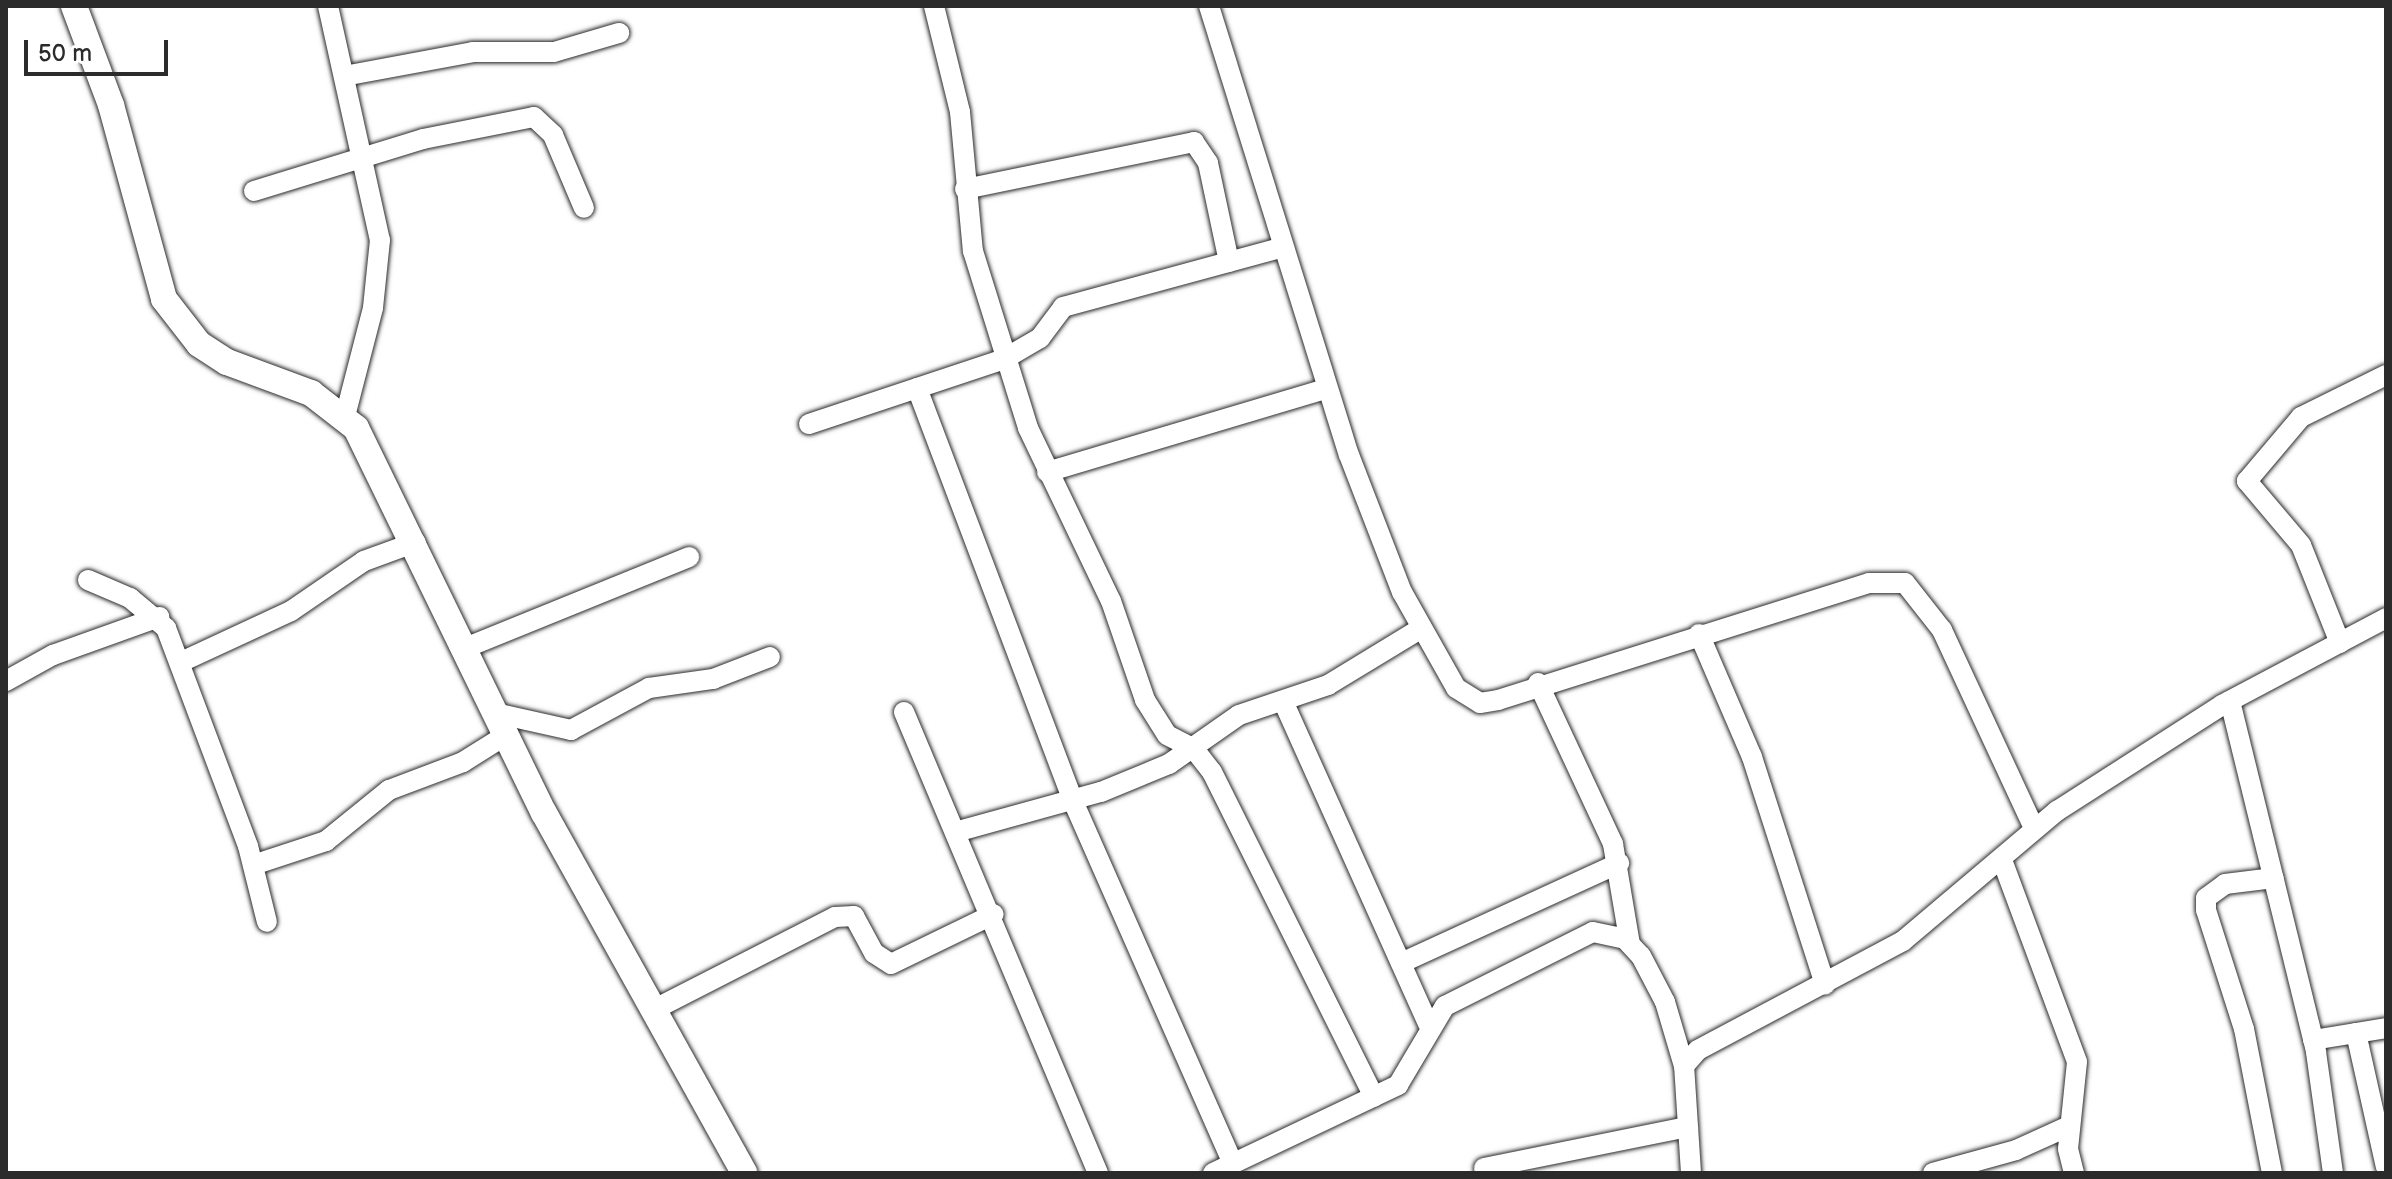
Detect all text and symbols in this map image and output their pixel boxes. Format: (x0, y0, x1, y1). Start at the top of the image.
scale bar (28, 24, 172, 74)
text: 50 m (38, 39, 92, 68)

